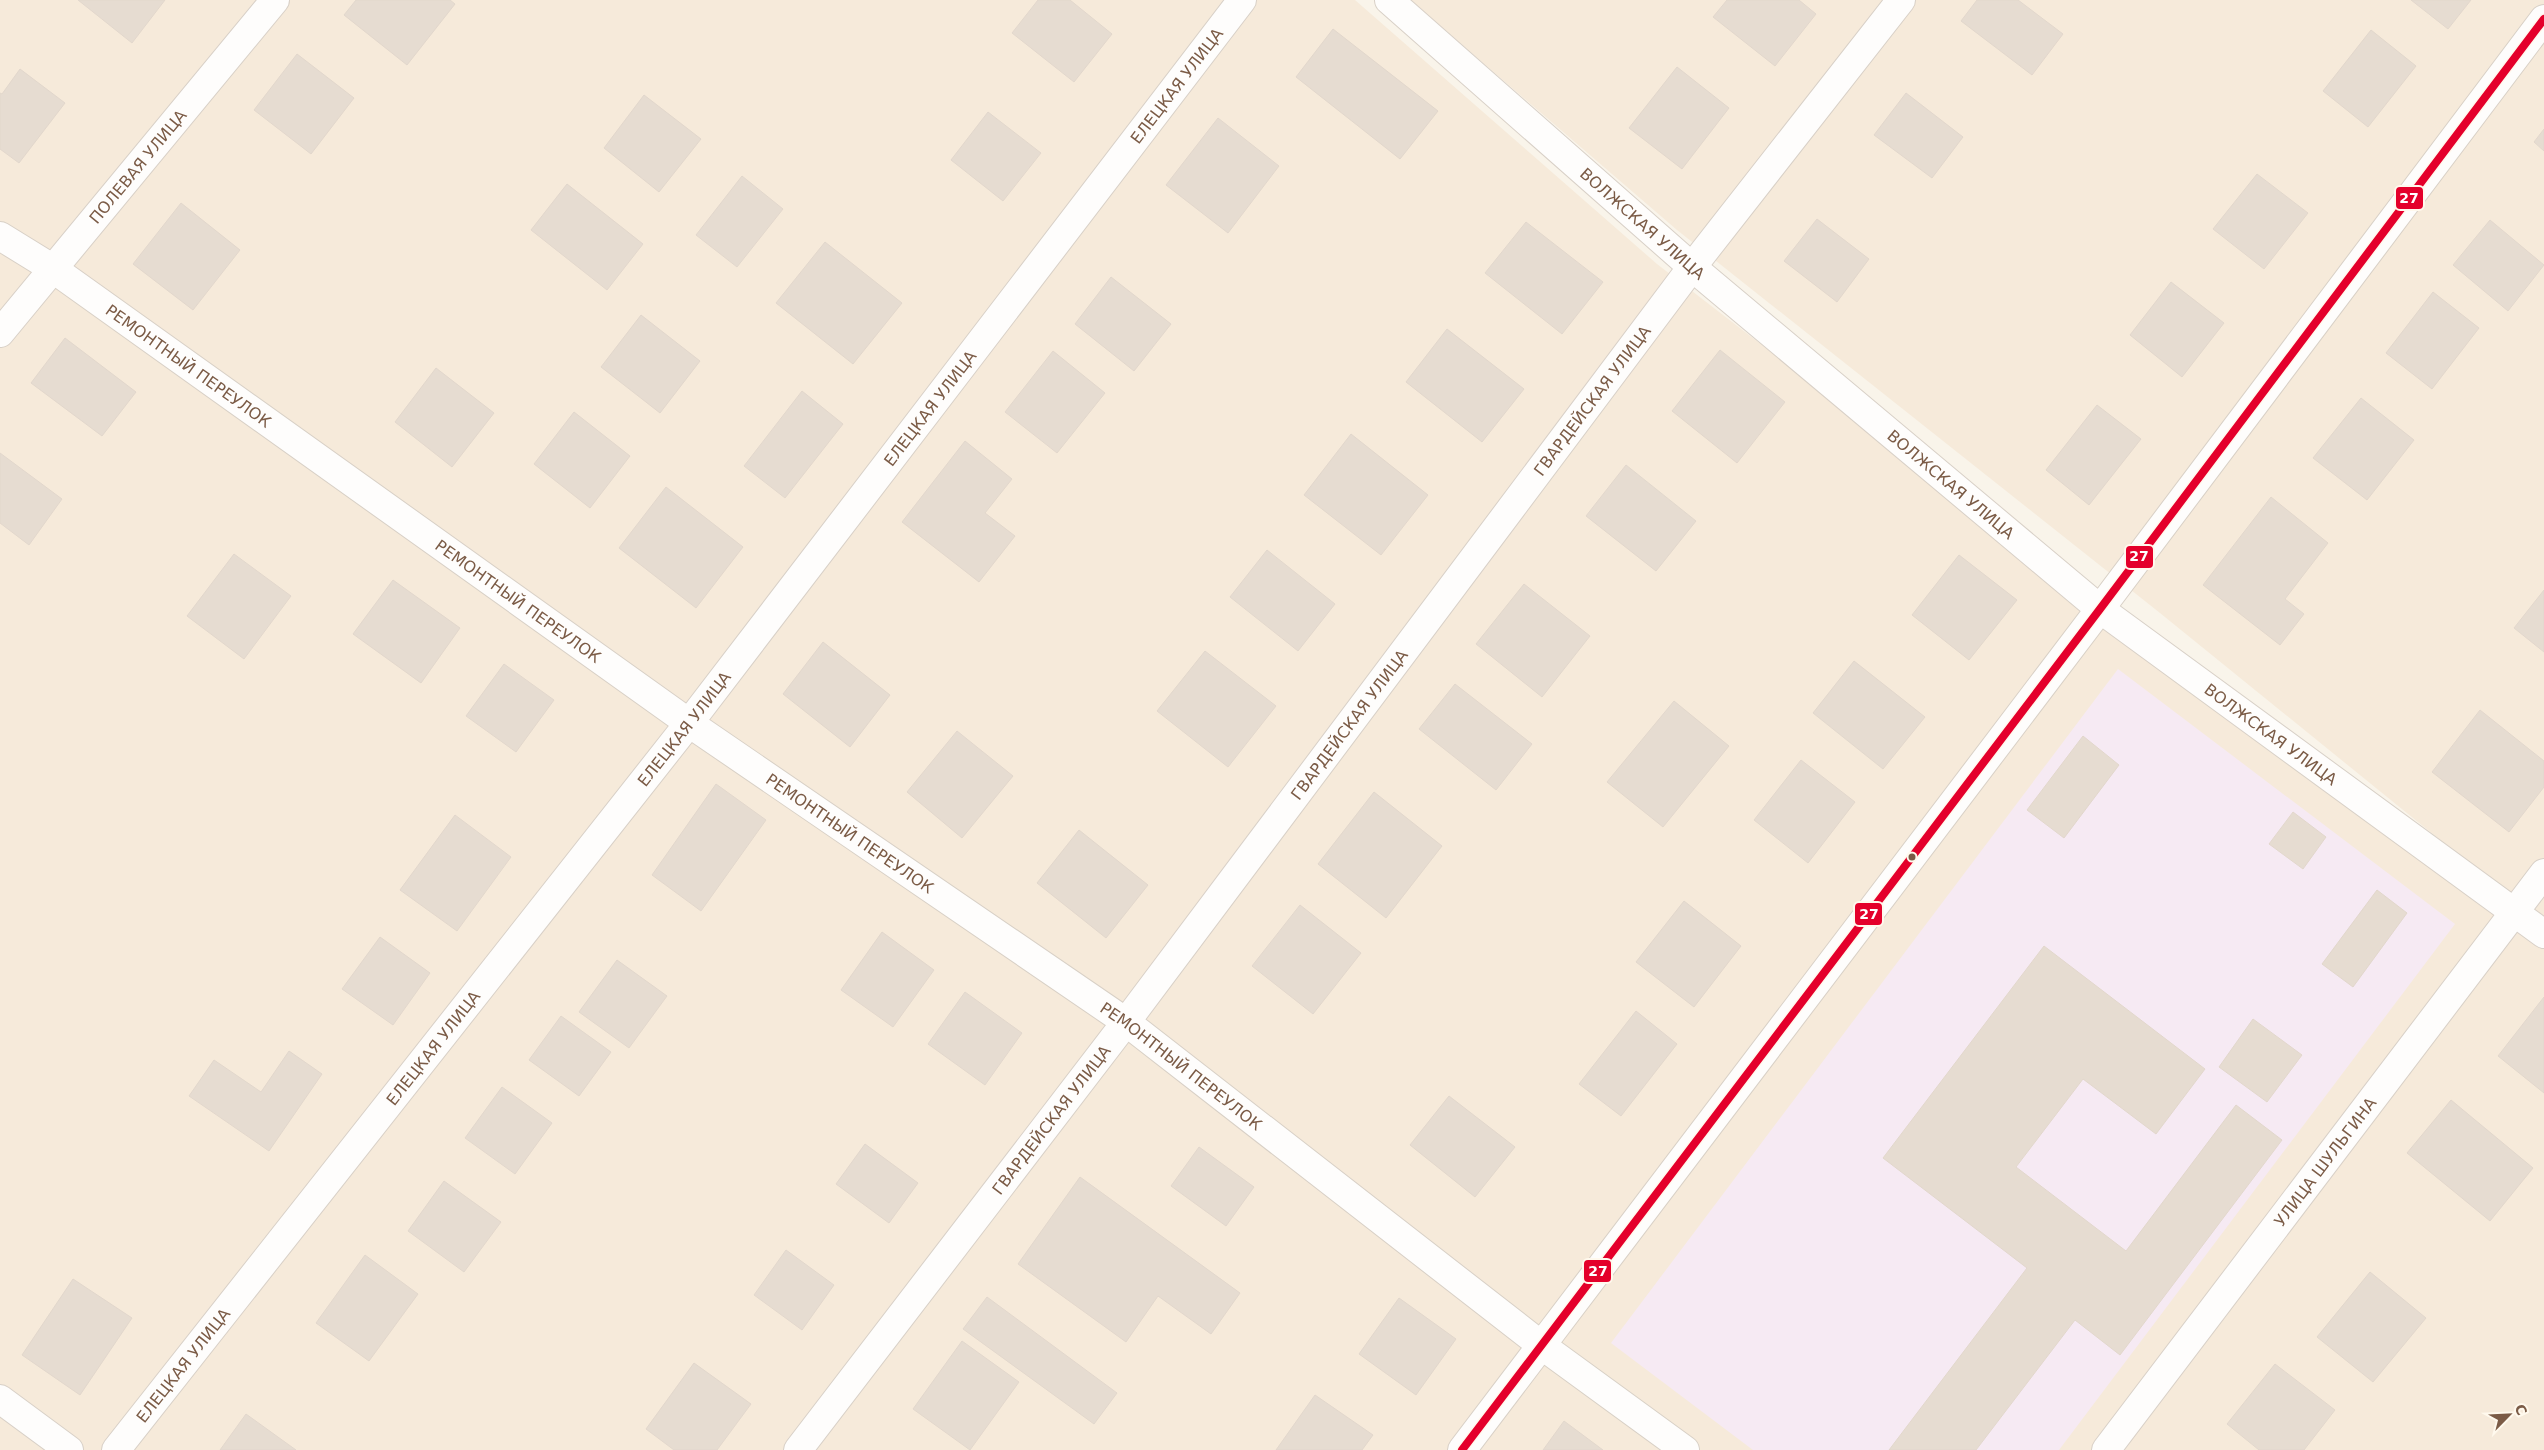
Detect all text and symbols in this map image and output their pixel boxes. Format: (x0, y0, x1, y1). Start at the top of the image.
street label: ЕЛЕЦКАЯ УЛИЦА (1127, 24, 1227, 148)
street label: ПОЛЕВАЯ УЛИЦА (85, 106, 191, 228)
street label: ВОЛЖСКАЯ УЛИЦА (1576, 164, 1709, 284)
line badge: 27 (2395, 186, 2424, 210)
text: 27 (2399, 190, 2419, 206)
street label: РЕМОНТНЫЙ ПЕРЕУЛОК (102, 301, 275, 432)
street label: ГВАРДЕЙСКАЯ УЛИЦА (1530, 322, 1655, 480)
street label: ЕЛЕЦКАЯ УЛИЦА (880, 347, 980, 470)
street label: ВОЛЖСКАЯ УЛИЦА (1884, 426, 2018, 543)
street label: РЕМОНТНЫЙ ПЕРЕУЛОК (432, 536, 605, 667)
line badge: 27 (2125, 545, 2154, 569)
text: 27 (2129, 548, 2149, 564)
street label: ГВАРДЕЙСКАЯ УЛИЦА (1287, 646, 1412, 804)
street label: ЕЛЕЦКАЯ УЛИЦА (634, 668, 735, 790)
street label: ВОЛЖСКАЯ УЛИЦА (2201, 680, 2341, 789)
street label: РЕМОНТНЫЙ ПЕРЕУЛОК (762, 770, 938, 898)
unlabelled marker (1907, 852, 1917, 862)
line badge: 27 (1854, 902, 1883, 926)
text: 27 (1859, 906, 1879, 922)
street label: ЕЛЕЦКАЯ УЛИЦА (382, 987, 484, 1109)
street label: РЕМОНТНЫЙ ПЕРЕУЛОК (1097, 998, 1266, 1135)
street label: ГВАРДЕЙСКАЯ УЛИЦА (988, 1042, 1115, 1198)
street label: УЛИЦА ШУЛЬГИНА (2270, 1094, 2380, 1230)
line badge: 27 (1583, 1259, 1612, 1283)
text: 27 (1588, 1263, 1608, 1279)
street label: ЕЛЕЦКАЯ УЛИЦА (132, 1304, 234, 1426)
north arrow (2484, 1390, 2534, 1440)
text: С (2511, 1402, 2530, 1418)

